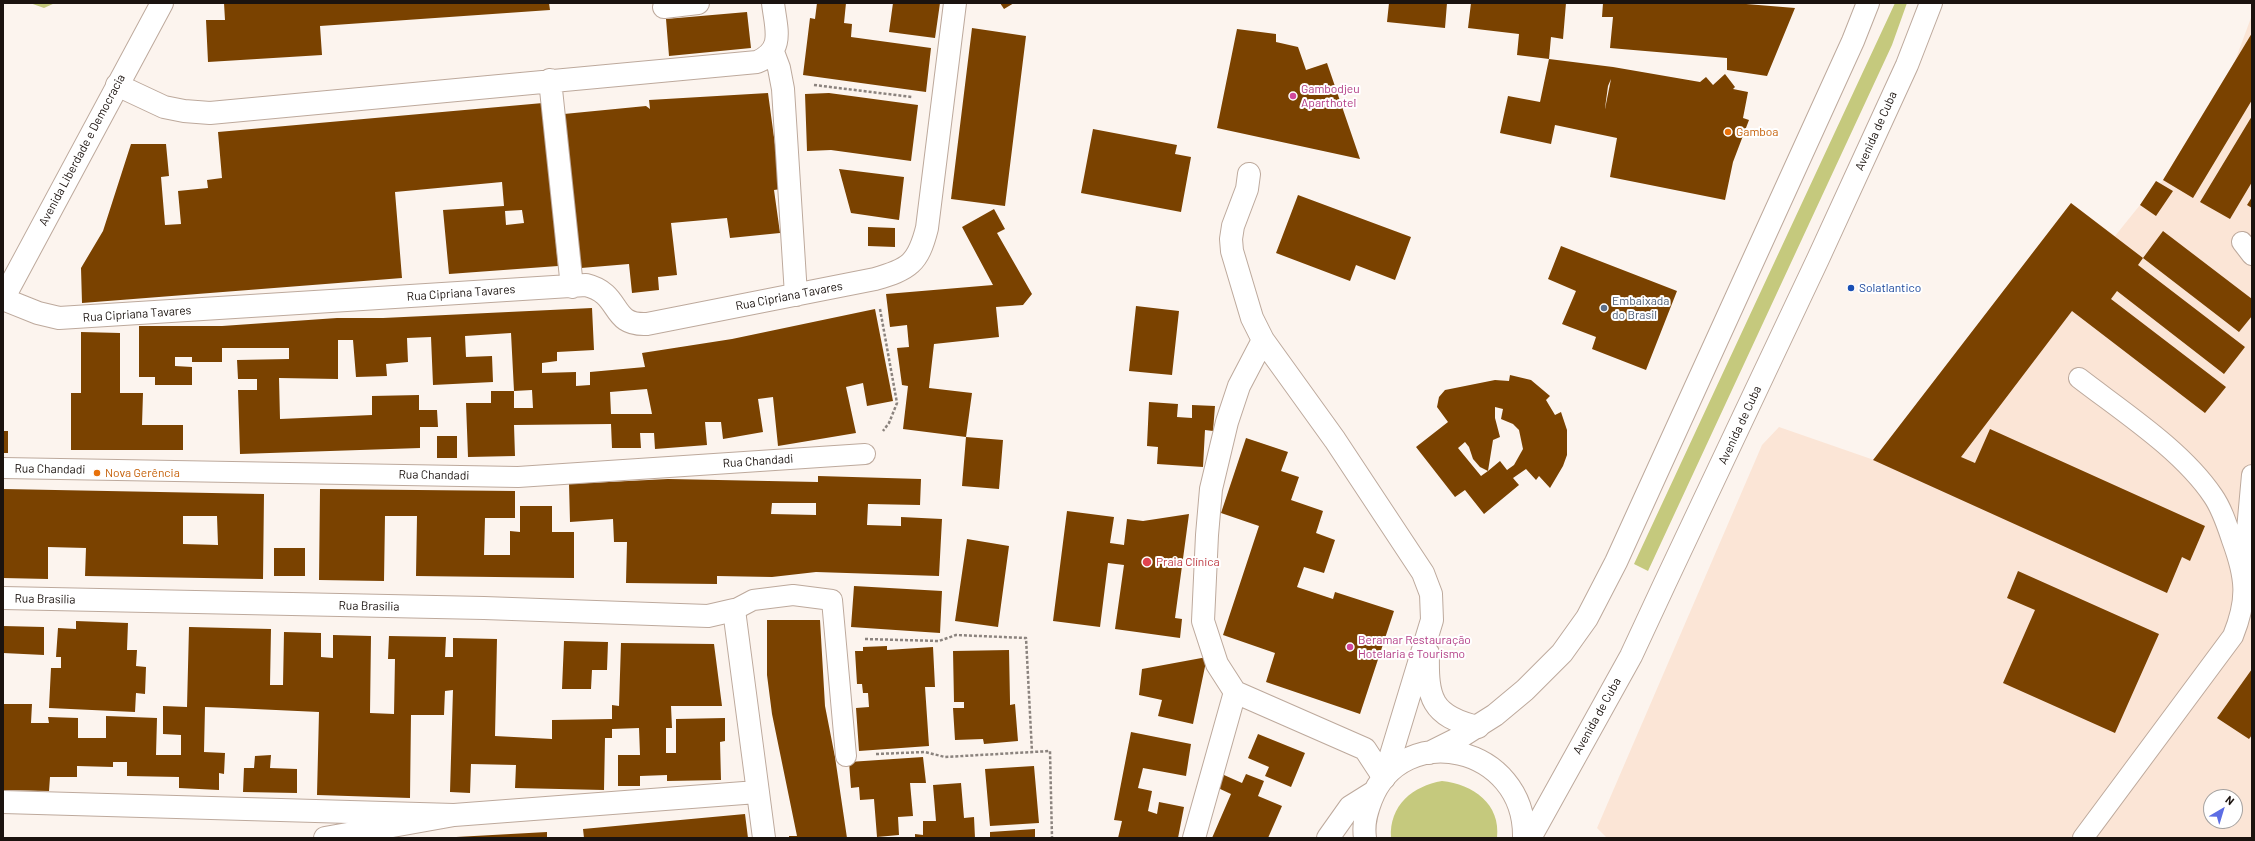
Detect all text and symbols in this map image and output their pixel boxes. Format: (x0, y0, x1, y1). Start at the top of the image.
street label: Avenida Liberdade e Democracia (36, 72, 128, 228)
place label: Gambodjeu Aparthotel (1301, 82, 1360, 110)
street label: Avenida de Cuba (1852, 89, 1900, 173)
marker: Gambodjeu Aparthotel (1288, 91, 1298, 101)
place label: Gamboa (1736, 125, 1778, 139)
marker: Gamboa (1723, 127, 1733, 137)
street label: Rua Cipriana Tavares (734, 279, 844, 313)
place label: Solatlantico (1859, 281, 1921, 295)
street label: Rua Cipriana Tavares (406, 282, 516, 304)
marker: Solatlantico (1846, 283, 1856, 293)
place label: Embaixada do Brasil (1612, 294, 1669, 322)
street label: Rua Cipriana Tavares (82, 303, 192, 325)
marker: Embaixada do Brasil (1599, 303, 1609, 313)
street label: Avenida de Cuba (1715, 383, 1765, 467)
street label: Rua Chandadi (722, 451, 794, 471)
street label: Rua Chandadi (14, 461, 86, 477)
place label: Nova Gerência (105, 466, 180, 480)
street label: Rua Chandadi (398, 467, 470, 483)
marker: Nova Gerência (92, 468, 102, 478)
place label: Praia Clínica (1156, 555, 1220, 569)
marker: Praia Clínica (1141, 556, 1153, 568)
street label: Rua Brasilia (14, 591, 76, 607)
street label: Rua Brasilia (338, 598, 400, 614)
place label: Beramar Restauração Hotelaria e Tourismo (1358, 633, 1471, 661)
marker: Beramar Restauração Hotelaria e Tourismo (1345, 642, 1355, 652)
street label: Avenida de Cuba (1570, 675, 1624, 757)
north arrow (2203, 789, 2243, 829)
text: N (2223, 793, 2237, 807)

